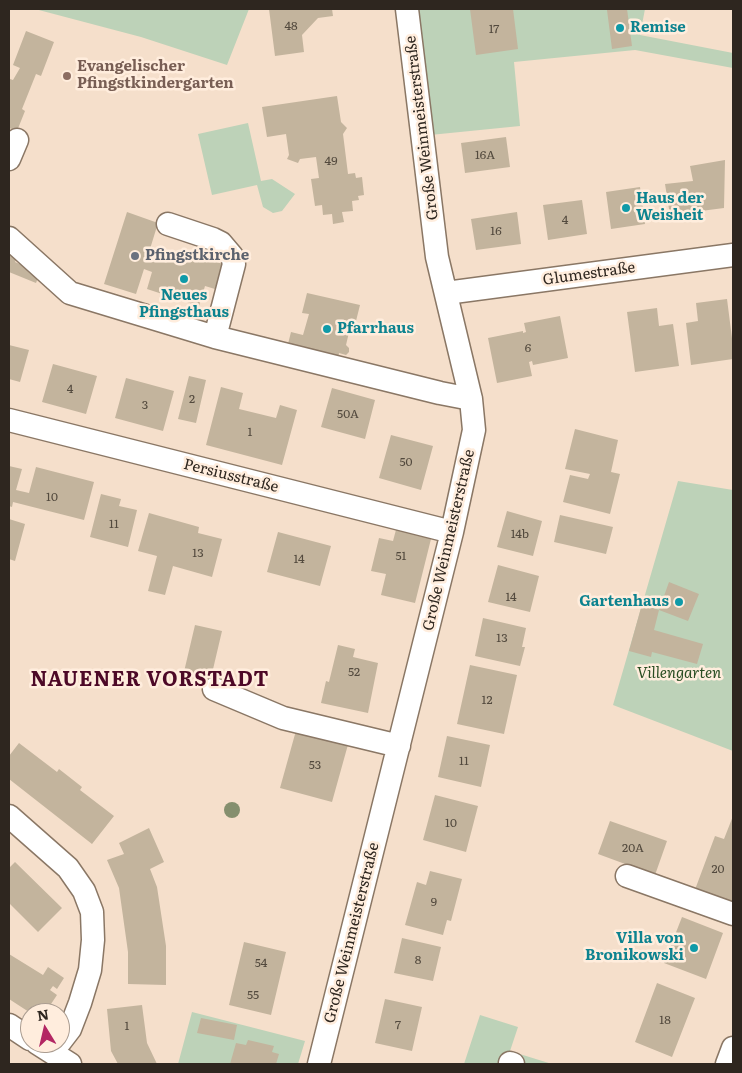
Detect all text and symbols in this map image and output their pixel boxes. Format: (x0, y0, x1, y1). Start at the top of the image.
house number: 48 (284, 19, 298, 33)
place label: Remise (630, 19, 686, 37)
house number: 17 (489, 22, 499, 36)
marker: Remise (614, 22, 626, 34)
street label: Große Weinmeisterstraße (402, 35, 442, 221)
place label: Evangelischer Pfingstkindergarten (77, 58, 234, 93)
marker: Evangelischer Pfingstkindergarten (61, 70, 73, 82)
house number: 16A (475, 148, 495, 162)
house number: 49 (325, 154, 337, 168)
place label: Haus der Weisheit (636, 190, 704, 225)
marker: Haus der Weisheit (620, 202, 632, 214)
house number: 4 (562, 213, 568, 227)
house number: 16 (490, 224, 502, 238)
place label: Pfingstkirche (145, 247, 249, 265)
marker: Pfingstkirche (129, 250, 141, 262)
street label: Glumestraße (542, 259, 636, 289)
marker: Neues Pfingsthaus (178, 273, 190, 285)
place label: Neues Pfingsthaus (139, 287, 229, 322)
place label: Pfarrhaus (337, 320, 414, 338)
marker: Pfarrhaus (321, 323, 333, 335)
house number: 6 (525, 341, 531, 355)
house number: 4 (67, 382, 73, 396)
house number: 2 (189, 392, 195, 406)
house number: 3 (142, 398, 148, 412)
house number: 50A (337, 407, 359, 421)
house number: 1 (248, 425, 252, 439)
street label: Große Weinmeisterstraße (419, 448, 479, 632)
street label: Persiusstraße (182, 455, 280, 497)
house number: 50 (399, 455, 413, 469)
house number: 10 (46, 490, 58, 504)
house number: 11 (109, 517, 119, 531)
house number: 14b (511, 527, 529, 541)
house number: 13 (192, 546, 204, 560)
house number: 51 (396, 549, 406, 563)
house number: 14 (293, 552, 305, 566)
house number: 14 (505, 590, 517, 604)
place label: Gartenhaus (579, 593, 669, 611)
marker: Gartenhaus (673, 596, 685, 608)
house number: 13 (496, 631, 508, 645)
house number: 52 (348, 665, 360, 679)
park label: Villengarten (637, 665, 721, 683)
district label: NAUENER VORSTADT (29, 668, 271, 692)
house number: 12 (482, 693, 492, 707)
house number: 11 (459, 754, 469, 768)
house number: 53 (309, 758, 321, 772)
house number: 10 (445, 816, 457, 830)
street label: Große Weinmeisterstraße (321, 841, 383, 1025)
house number: 20A (622, 841, 644, 855)
house number: 20 (711, 862, 725, 876)
house number: 9 (431, 895, 437, 909)
place label: Villa von Bronikowski (585, 930, 684, 965)
marker: Villa von Bronikowski (688, 942, 700, 954)
house number: 8 (415, 953, 421, 967)
house number: 54 (255, 956, 267, 970)
house number: 55 (247, 988, 259, 1002)
north arrow (20, 1003, 70, 1053)
text: N (35, 1003, 50, 1025)
house number: 18 (659, 1013, 671, 1027)
house number: 7 (395, 1018, 401, 1032)
house number: 1 (125, 1019, 129, 1033)

